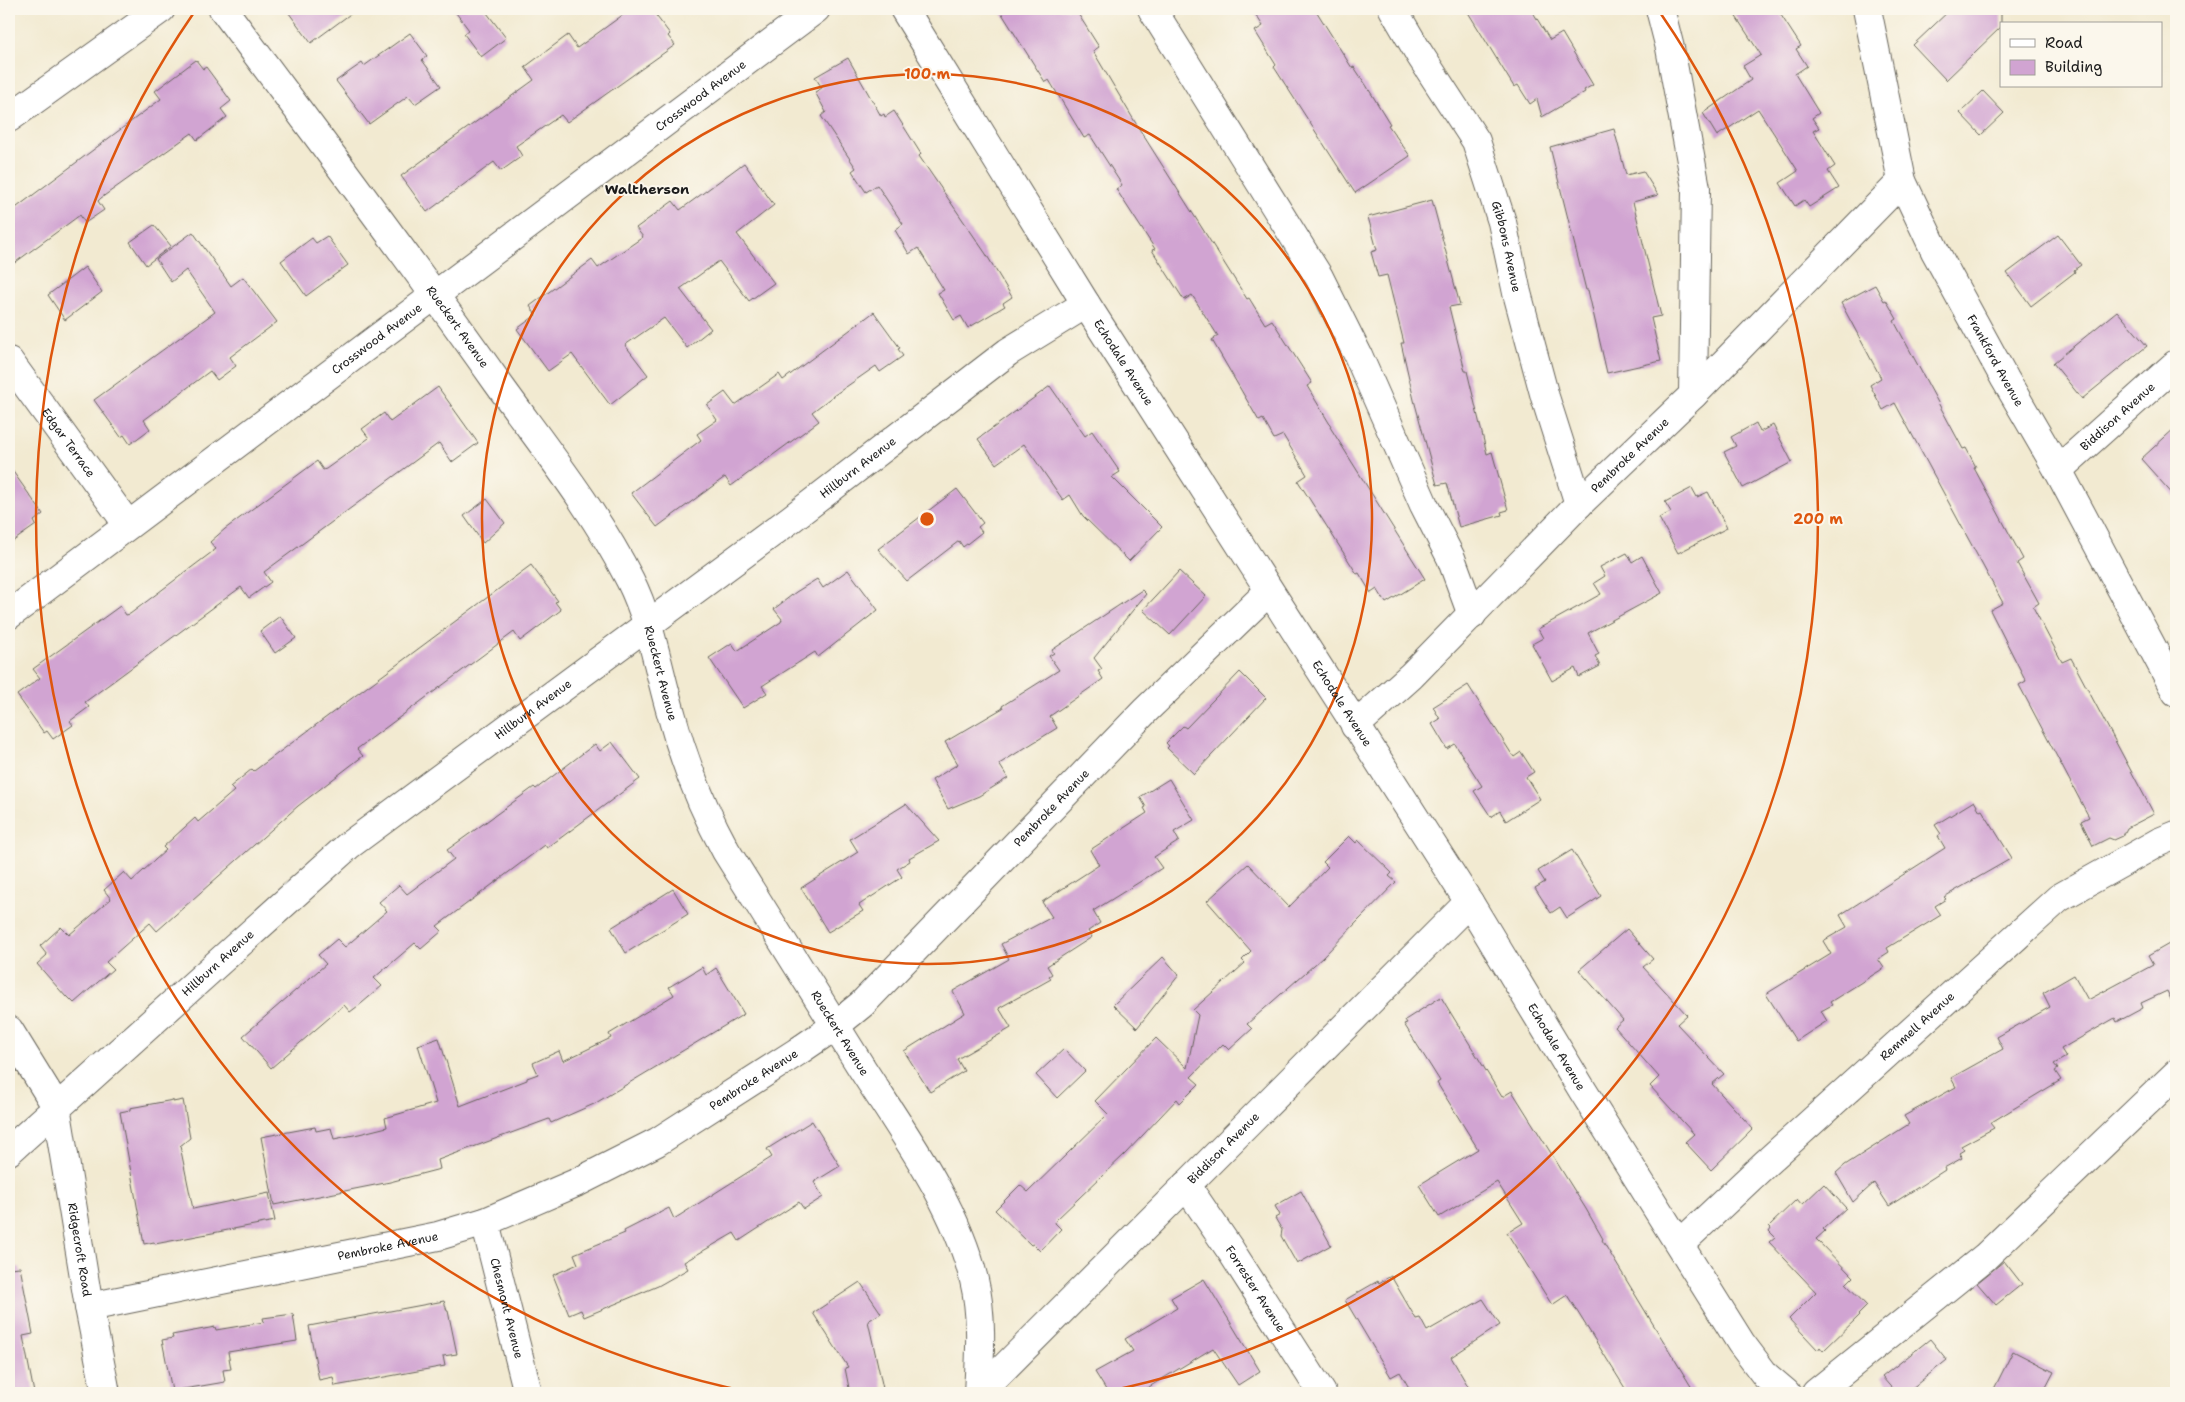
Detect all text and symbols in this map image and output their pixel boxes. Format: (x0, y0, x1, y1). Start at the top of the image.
legend (2000, 22, 2162, 88)
text: Road (2045, 33, 2083, 53)
street label: Crosswood Avenue (652, 56, 749, 135)
text: Building (2045, 57, 2102, 77)
text: 100 m (904, 64, 950, 84)
district label: Waltherson (605, 180, 689, 198)
street label: Gibbons Avenue (1488, 199, 1525, 294)
street label: Rueckert Avenue (423, 283, 493, 371)
street label: Crosswood Avenue (328, 299, 426, 378)
street label: Frankford Avenue (1963, 312, 2027, 410)
street label: Echodale Avenue (1090, 316, 1157, 409)
street label: Biddison Avenue (2077, 379, 2159, 454)
street label: Edgar Terrace (38, 405, 99, 481)
street label: Pembroke Avenue (1587, 414, 1673, 496)
street label: Hillburn Avenue (816, 433, 899, 502)
text: 200 m (1793, 509, 1843, 529)
centre of rings (918, 510, 936, 528)
street label: Rueckert Avenue (640, 624, 681, 723)
street label: Echodale Avenue (1308, 657, 1376, 750)
street label: Hillburn Avenue (491, 675, 575, 743)
street label: Pembroke Avenue (1010, 765, 1093, 850)
street label: Hillburn Avenue (178, 926, 258, 1000)
street label: Rueckert Avenue (807, 988, 873, 1079)
street label: Remmell Avenue (1876, 988, 1958, 1064)
street label: Echodale Avenue (1524, 1000, 1589, 1094)
street label: Pembroke Avenue (706, 1045, 801, 1114)
street label: Biddison Avenue (1184, 1108, 1263, 1188)
street label: Ridgecroft Road (64, 1202, 95, 1298)
street label: Pembroke Avenue (336, 1228, 440, 1264)
street label: Forrester Avenue (1222, 1243, 1289, 1335)
street label: Chesmont Avenue (486, 1256, 527, 1361)

